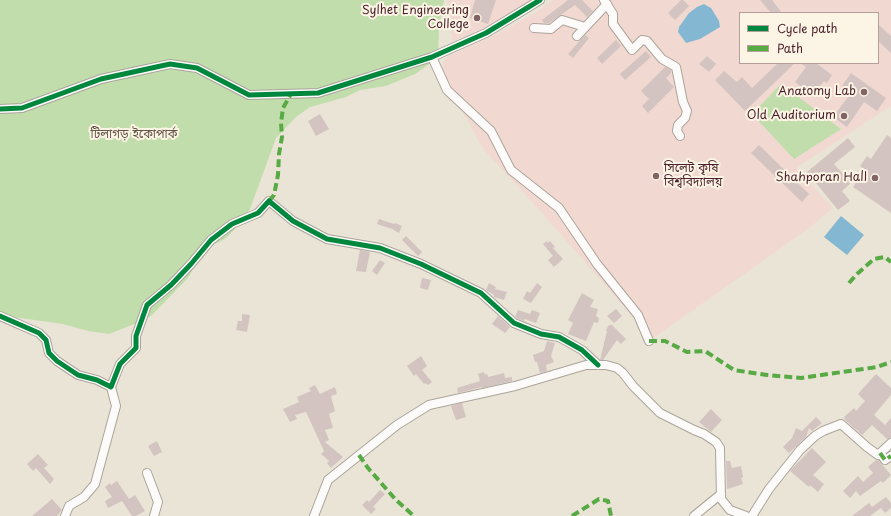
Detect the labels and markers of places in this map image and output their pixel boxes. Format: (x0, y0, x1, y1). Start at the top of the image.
place label: Sylhet Engineering College (362, 4, 469, 32)
marker: Sylhet Engineering College (472, 13, 482, 23)
place label: Anatomy Lab (778, 85, 856, 99)
marker: Anatomy Lab (859, 87, 869, 97)
place label: Old Auditorium (747, 109, 836, 123)
marker: Old Auditorium (839, 111, 849, 121)
place label: সিলেট কৃষি বিশ্ববিদ্যালয় (664, 162, 722, 190)
marker: সিলেট কৃষি বিশ্ববিদ্যালয় (651, 171, 661, 181)
place label: Shahporan Hall (776, 171, 867, 185)
marker: Shahporan Hall (870, 173, 880, 183)

